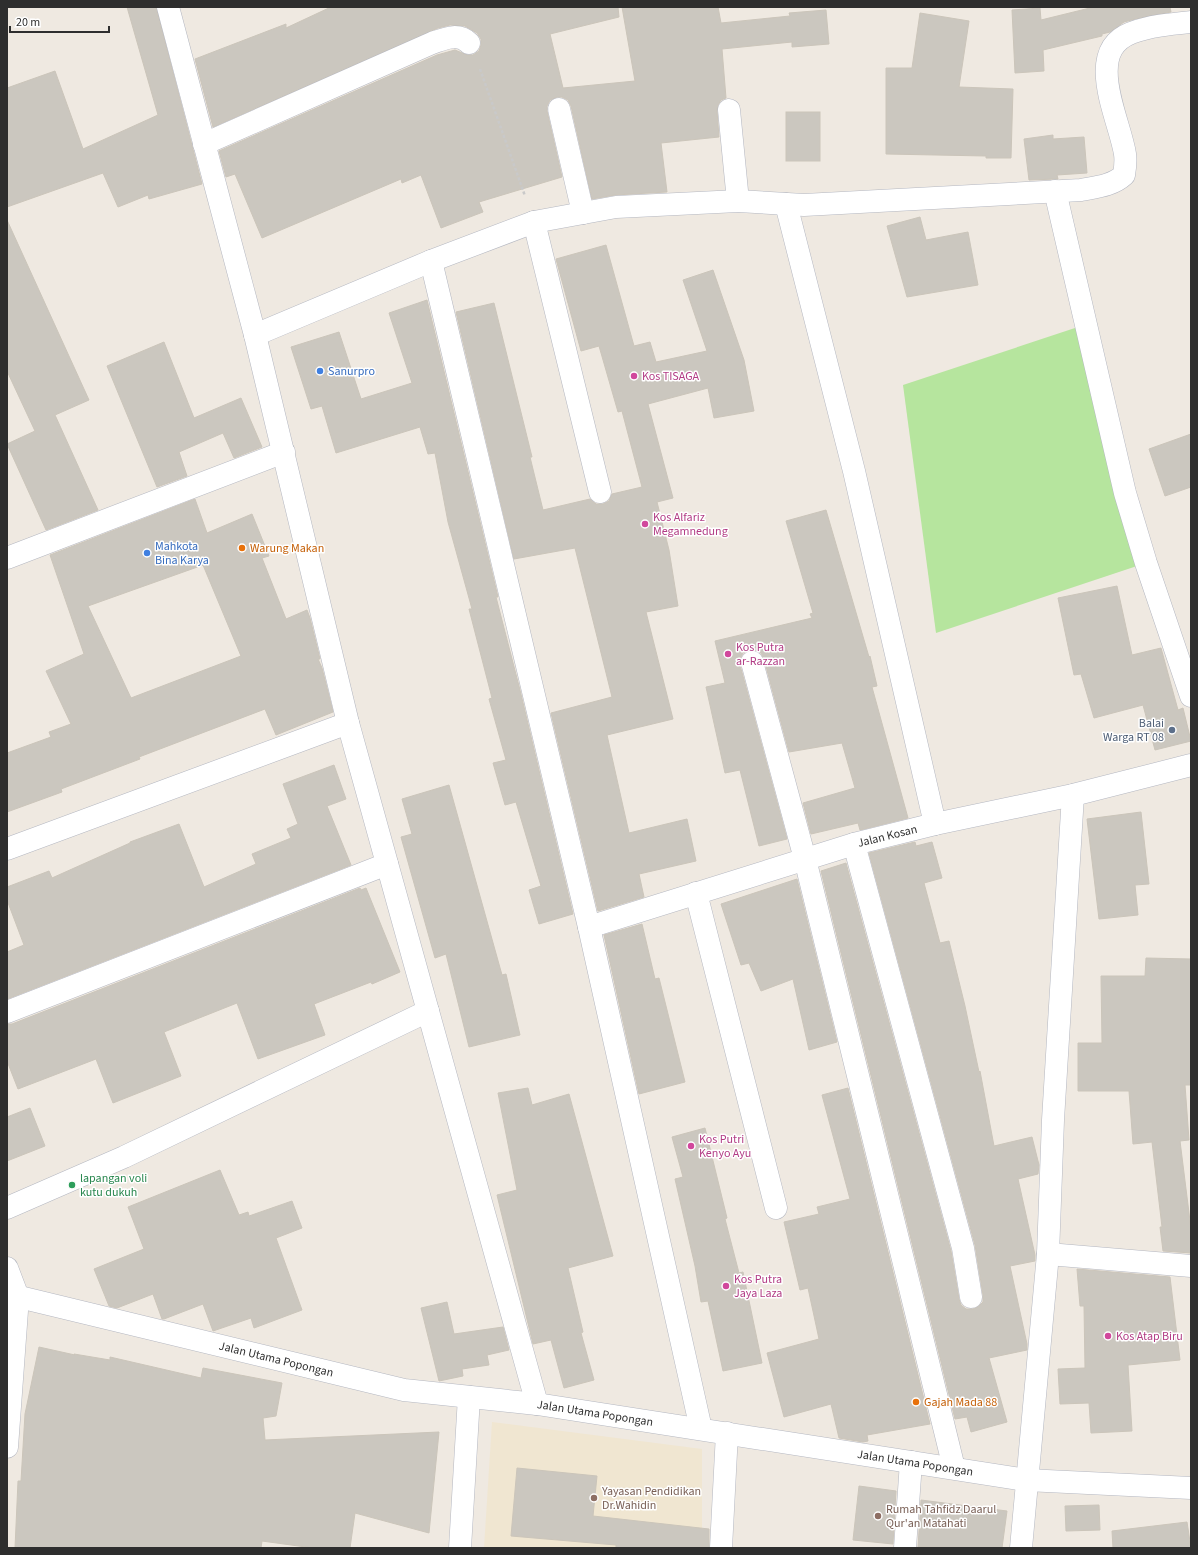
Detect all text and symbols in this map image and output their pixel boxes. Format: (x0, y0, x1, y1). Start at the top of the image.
scale bar (10, 8, 109, 34)
text: 20 m (16, 14, 40, 31)
place label: Sanurpro (328, 363, 375, 380)
marker: Sanurpro (315, 366, 325, 376)
place label: Kos TISAGA (642, 368, 700, 385)
marker: Kos TISAGA (629, 371, 639, 381)
place label: Kos Alfariz Megamnedung (653, 509, 728, 540)
marker: Kos Alfariz Megamnedung (640, 519, 650, 529)
place label: Mahkota Bina Karya (155, 538, 209, 569)
place label: Warung Makan (250, 540, 324, 557)
marker: Warung Makan (237, 543, 247, 553)
marker: Mahkota Bina Karya (142, 548, 152, 558)
place label: Kos Putra ar-Razzan (736, 639, 785, 670)
marker: Kos Putra ar-Razzan (723, 649, 733, 659)
place label: Balai Warga RT 08 (1103, 715, 1164, 746)
marker: Balai Warga RT 08 (1167, 725, 1177, 735)
street label: Jalan Kosan (856, 820, 919, 851)
place label: Kos Putri Kenyo Ayu (699, 1131, 751, 1162)
marker: Kos Putri Kenyo Ayu (686, 1141, 696, 1151)
place label: lapangan voli kutu dukuh (80, 1170, 147, 1201)
marker: lapangan voli kutu dukuh (67, 1180, 77, 1190)
place label: Kos Putra Jaya Laza (734, 1271, 782, 1302)
marker: Kos Putra Jaya Laza (721, 1281, 731, 1291)
place label: Kos Atap Biru (1116, 1328, 1183, 1345)
marker: Kos Atap Biru (1103, 1331, 1113, 1341)
street label: Jalan Utama Popongan (217, 1337, 335, 1381)
place label: Gajah Mada 88 (924, 1394, 997, 1411)
street label: Jalan Utama Popongan (536, 1396, 654, 1430)
marker: Gajah Mada 88 (911, 1397, 921, 1407)
street label: Jalan Utama Popongan (856, 1445, 975, 1480)
place label: Yayasan Pendidikan Dr.Wahidin (601, 1483, 701, 1514)
marker: Yayasan Pendidikan Dr.Wahidin (589, 1493, 599, 1503)
place label: Rumah Tahfidz Daarul Qur'an Matahati (886, 1501, 996, 1532)
marker: Rumah Tahfidz Daarul Qur'an Matahati (873, 1511, 883, 1521)

